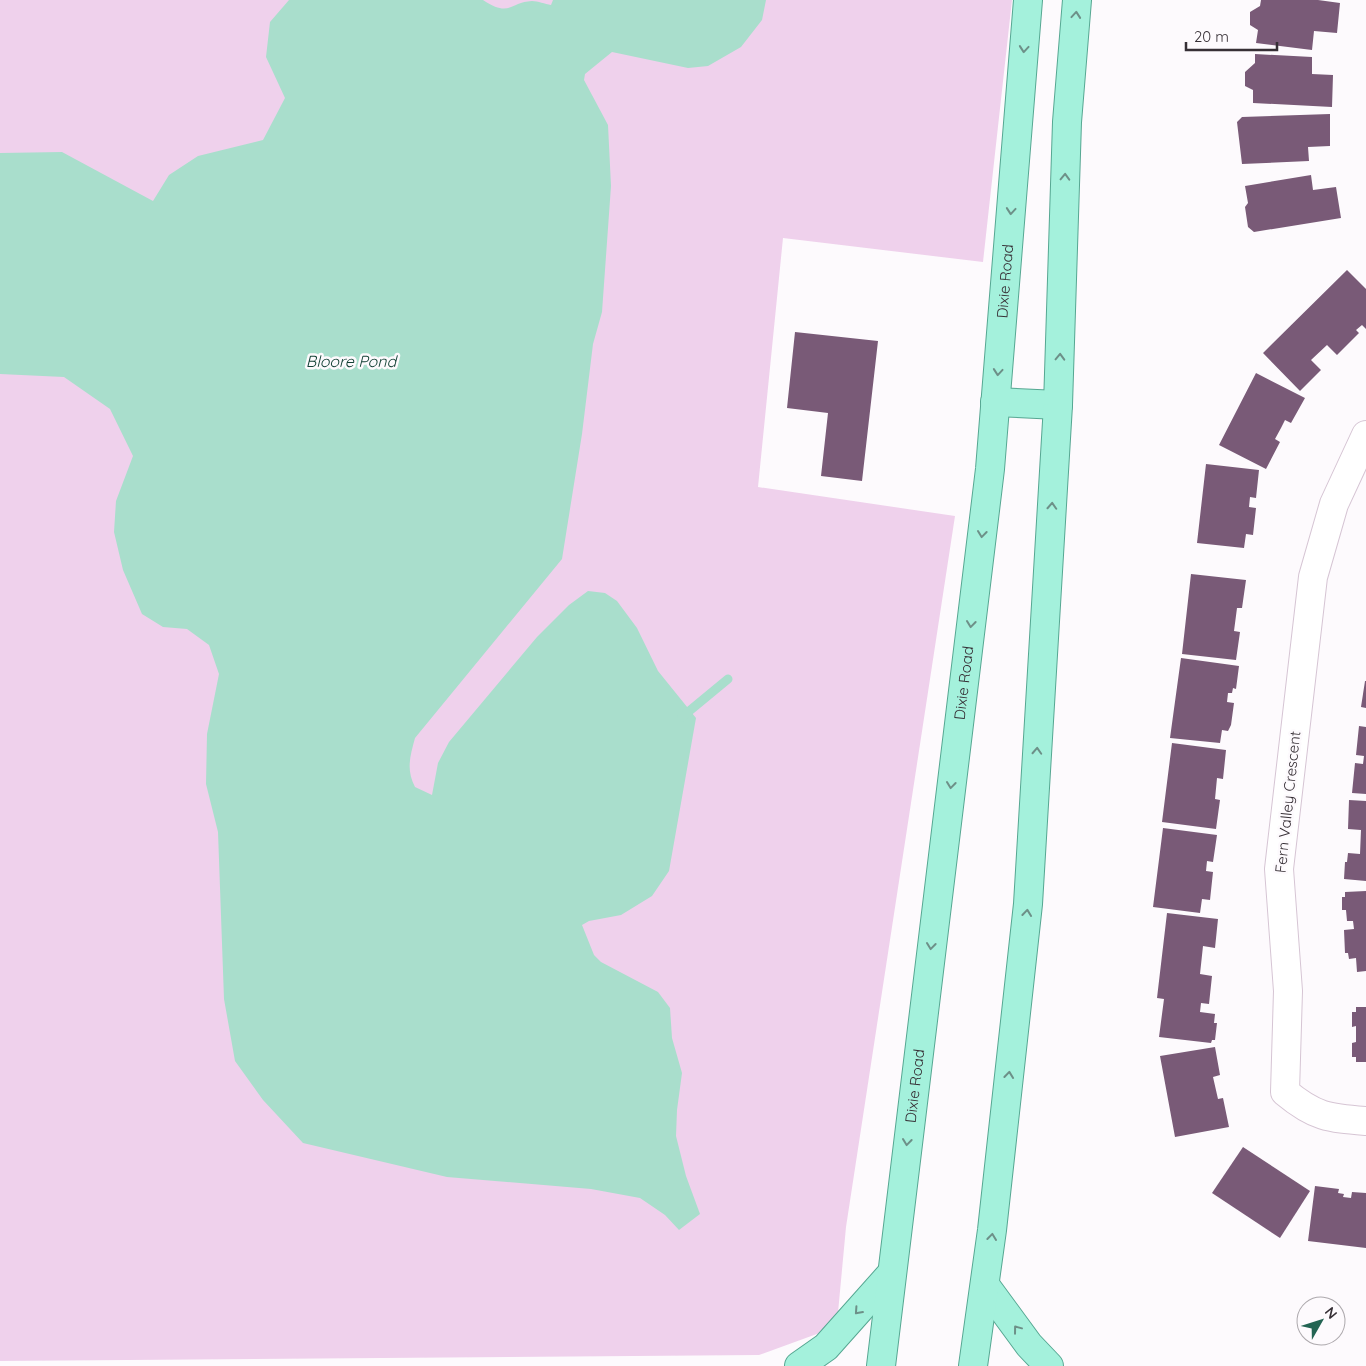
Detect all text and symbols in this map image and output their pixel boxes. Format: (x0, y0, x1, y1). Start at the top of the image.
one-way arrow (1070, 10, 1081, 18)
scale bar (1186, 20, 1277, 52)
text: 20 m (1194, 27, 1229, 46)
one-way arrow (1019, 45, 1030, 53)
one-way arrow (1060, 172, 1070, 180)
one-way arrow (1006, 207, 1017, 215)
street label: Dixie Road (992, 243, 1017, 319)
water label: Bloore Pond (306, 351, 399, 371)
one-way arrow (1055, 352, 1065, 360)
one-way arrow (992, 369, 1003, 377)
one-way arrow (1047, 502, 1058, 510)
one-way arrow (977, 530, 988, 538)
one-way arrow (966, 620, 977, 628)
street label: Dixie Road (950, 645, 977, 721)
street label: Fern Valley Crescent (1271, 730, 1304, 874)
one-way arrow (1032, 747, 1043, 755)
one-way arrow (946, 781, 957, 789)
one-way arrow (1021, 909, 1032, 917)
one-way arrow (926, 943, 937, 951)
street label: Dixie Road (901, 1048, 928, 1124)
one-way arrow (1003, 1071, 1014, 1079)
one-way arrow (902, 1139, 913, 1147)
one-way arrow (986, 1232, 996, 1241)
north arrow (1296, 1296, 1346, 1346)
text: N (1321, 1303, 1341, 1322)
one-way arrow (855, 1305, 864, 1314)
one-way arrow (1014, 1325, 1023, 1335)

